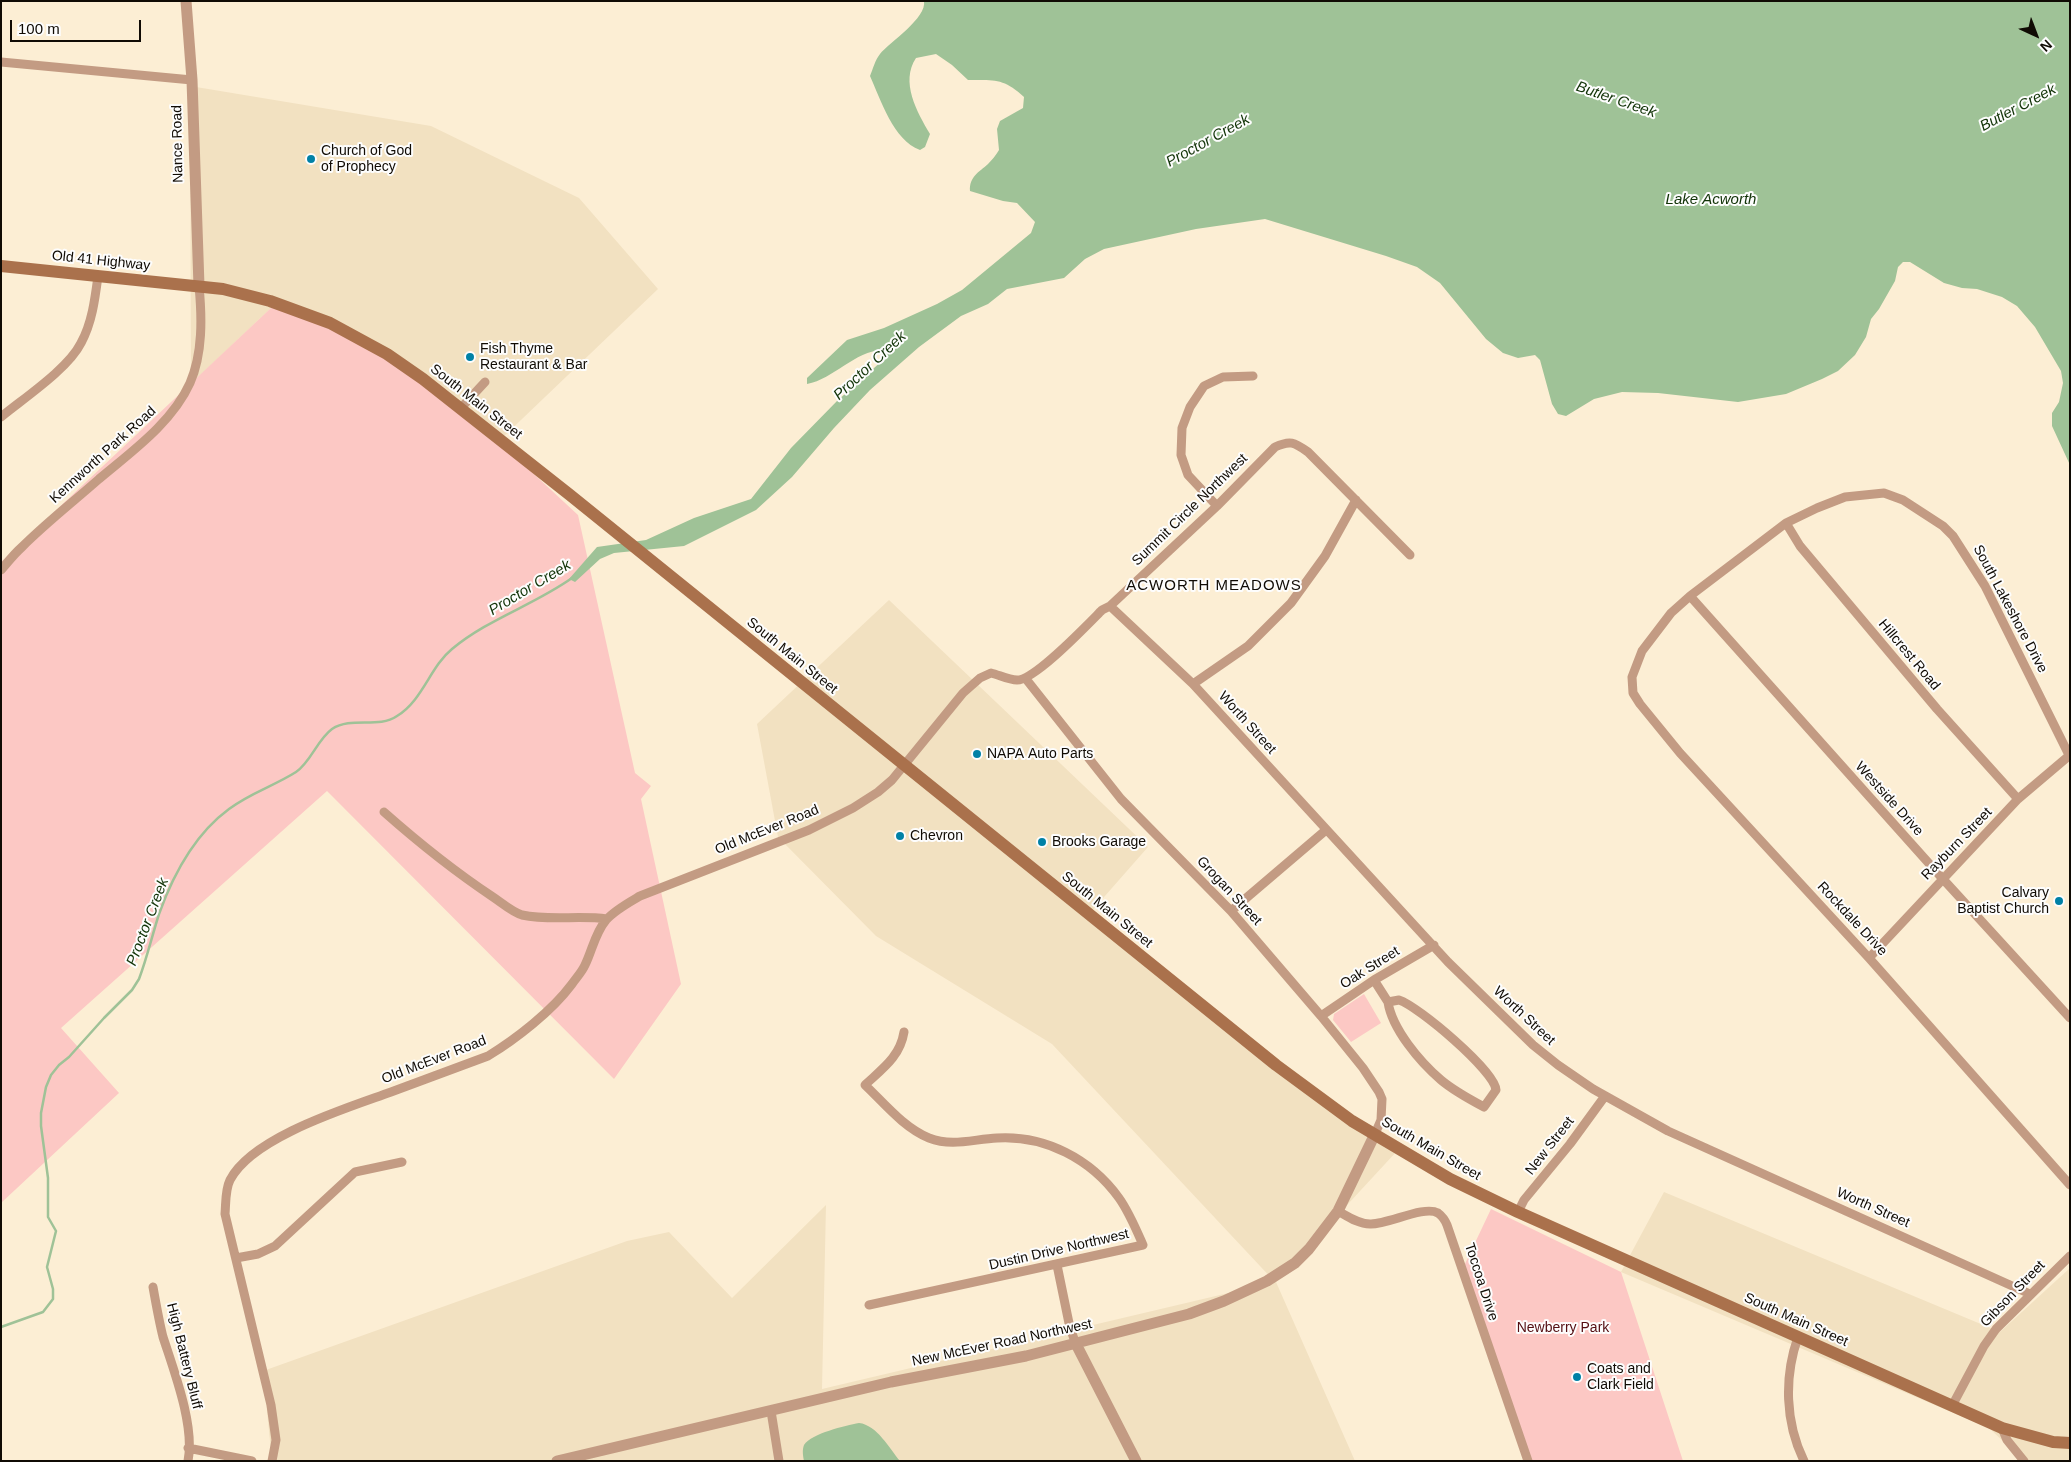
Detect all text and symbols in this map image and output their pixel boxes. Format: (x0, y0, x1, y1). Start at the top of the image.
scale bar (12, 10, 144, 42)
north arrow (2011, 10, 2061, 60)
text: 100 m (18, 20, 60, 37)
text: N (2037, 37, 2055, 55)
water label: Butler Creek (1574, 78, 1658, 122)
water label: Butler Creek (1977, 80, 2059, 136)
street label: Nance Road (169, 105, 187, 183)
water label: Proctor Creek (1163, 111, 1253, 171)
place label: Church of God of Prophecy (321, 143, 412, 176)
marker: Church of God of Prophecy (305, 153, 317, 165)
water label: Lake Acworth (1666, 191, 1756, 209)
street label: Old 41 Highway (51, 247, 151, 275)
water label: Proctor Creek (830, 328, 910, 404)
place label: Fish Thyme Restaurant & Bar (480, 341, 587, 374)
marker: Fish Thyme Restaurant & Bar (464, 351, 476, 363)
street label: South Main Street (427, 361, 525, 443)
street label: Kennworth Park Road (46, 403, 160, 507)
street label: Summit Circle Northwest (1129, 450, 1251, 570)
street label: South Lakeshore Drive (1969, 542, 2051, 676)
water label: Proctor Creek (486, 556, 574, 620)
district label: ACWORTH MEADOWS (1124, 577, 1304, 595)
street label: South Main Street (743, 614, 841, 698)
street label: Hillcrest Road (1875, 616, 1943, 694)
street label: Worth Street (1215, 688, 1279, 758)
place label: NAPA Auto Parts (987, 746, 1093, 762)
marker: NAPA Auto Parts (971, 748, 983, 760)
street label: Westside Drive (1851, 758, 1927, 840)
street label: Old McEver Road (713, 802, 821, 858)
street label: Rayburn Street (1918, 804, 1996, 884)
place label: Chevron (910, 828, 963, 844)
marker: Chevron (894, 830, 906, 842)
place label: Brooks Garage (1052, 834, 1146, 850)
marker: Brooks Garage (1036, 836, 1048, 848)
street label: Grogan Street (1193, 853, 1265, 929)
street label: South Main Street (1058, 868, 1156, 952)
water label: Proctor Creek (123, 876, 173, 968)
street label: Rockdale Drive (1813, 879, 1891, 959)
place label: Calvary Baptist Church (1957, 885, 2049, 918)
marker: Calvary Baptist Church (2053, 895, 2065, 907)
street label: Oak Street (1337, 943, 1403, 993)
street label: Worth Street (1490, 983, 1558, 1049)
street label: Old McEver Road (379, 1032, 489, 1088)
street label: South Main Street (1378, 1114, 1484, 1184)
street label: New Street (1522, 1114, 1578, 1178)
street label: Worth Street (1834, 1184, 1912, 1232)
street label: Dustin Drive Northwest (987, 1226, 1131, 1274)
street label: Toccoa Drive (1461, 1241, 1501, 1323)
street label: Gibson Street (1977, 1257, 2049, 1331)
street label: South Main Street (1741, 1290, 1851, 1350)
street label: High Battery Bluff (163, 1301, 205, 1411)
street label: New McEver Road Northwest (910, 1316, 1094, 1370)
park label: Newberry Park (1517, 1320, 1609, 1336)
place label: Coats and Clark Field (1587, 1361, 1654, 1394)
marker: Coats and Clark Field (1571, 1371, 1583, 1383)

